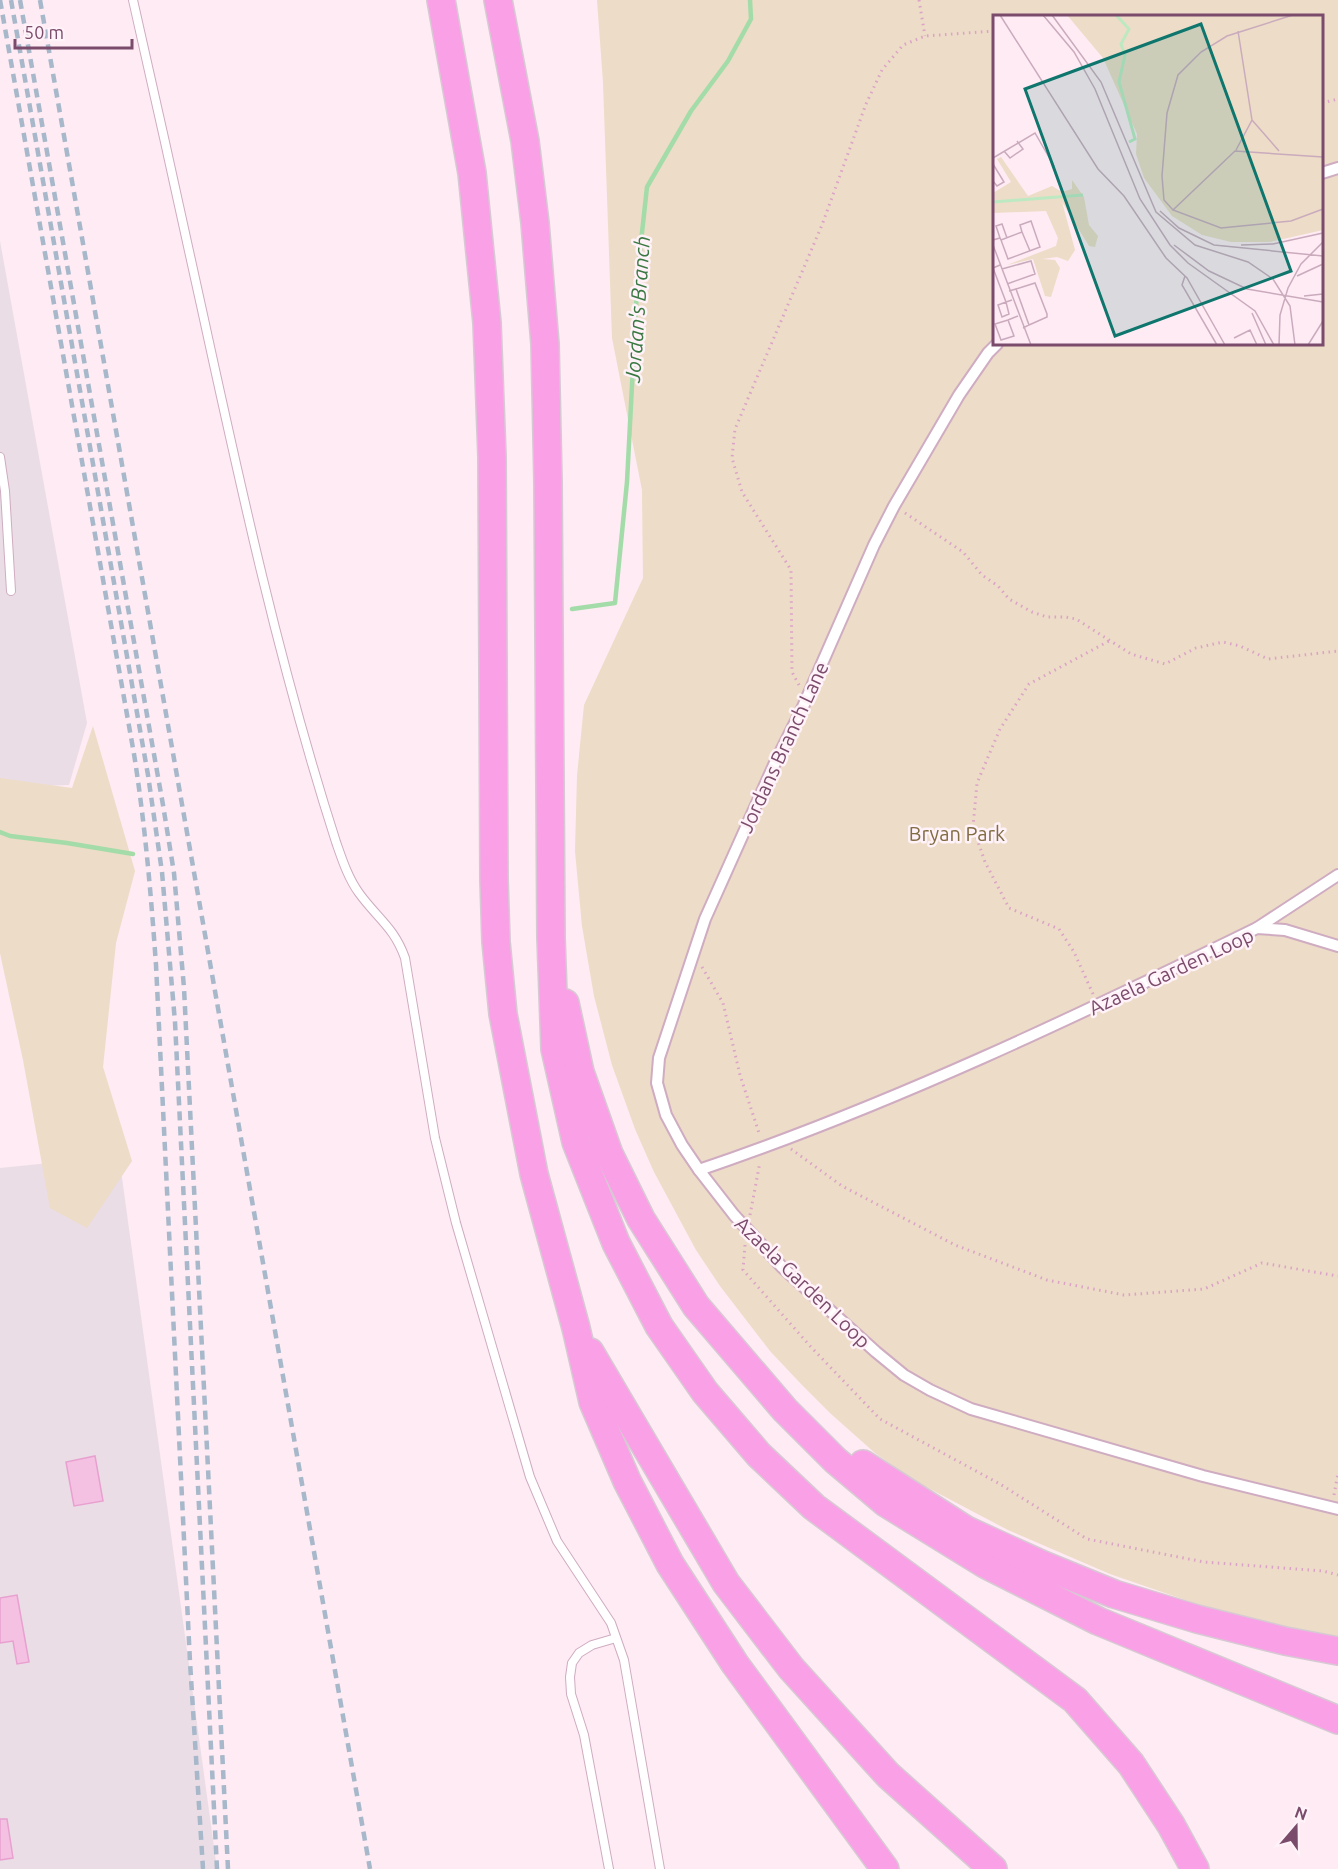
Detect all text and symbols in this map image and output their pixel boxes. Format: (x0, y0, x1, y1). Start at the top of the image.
scale bar (15, 12, 132, 50)
inset map (993, 15, 1323, 345)
text: 50 m (24, 22, 64, 42)
water label: Jordan's Branch (620, 235, 654, 384)
street label: Jordans Branch Lane (733, 658, 833, 836)
park label: Bryan Park (909, 822, 1005, 845)
street label: Azaela Garden Loop (1085, 923, 1257, 1019)
street label: Azaela Garden Loop (731, 1212, 875, 1352)
north arrow (1266, 1797, 1326, 1857)
text: N (1292, 1802, 1310, 1823)

